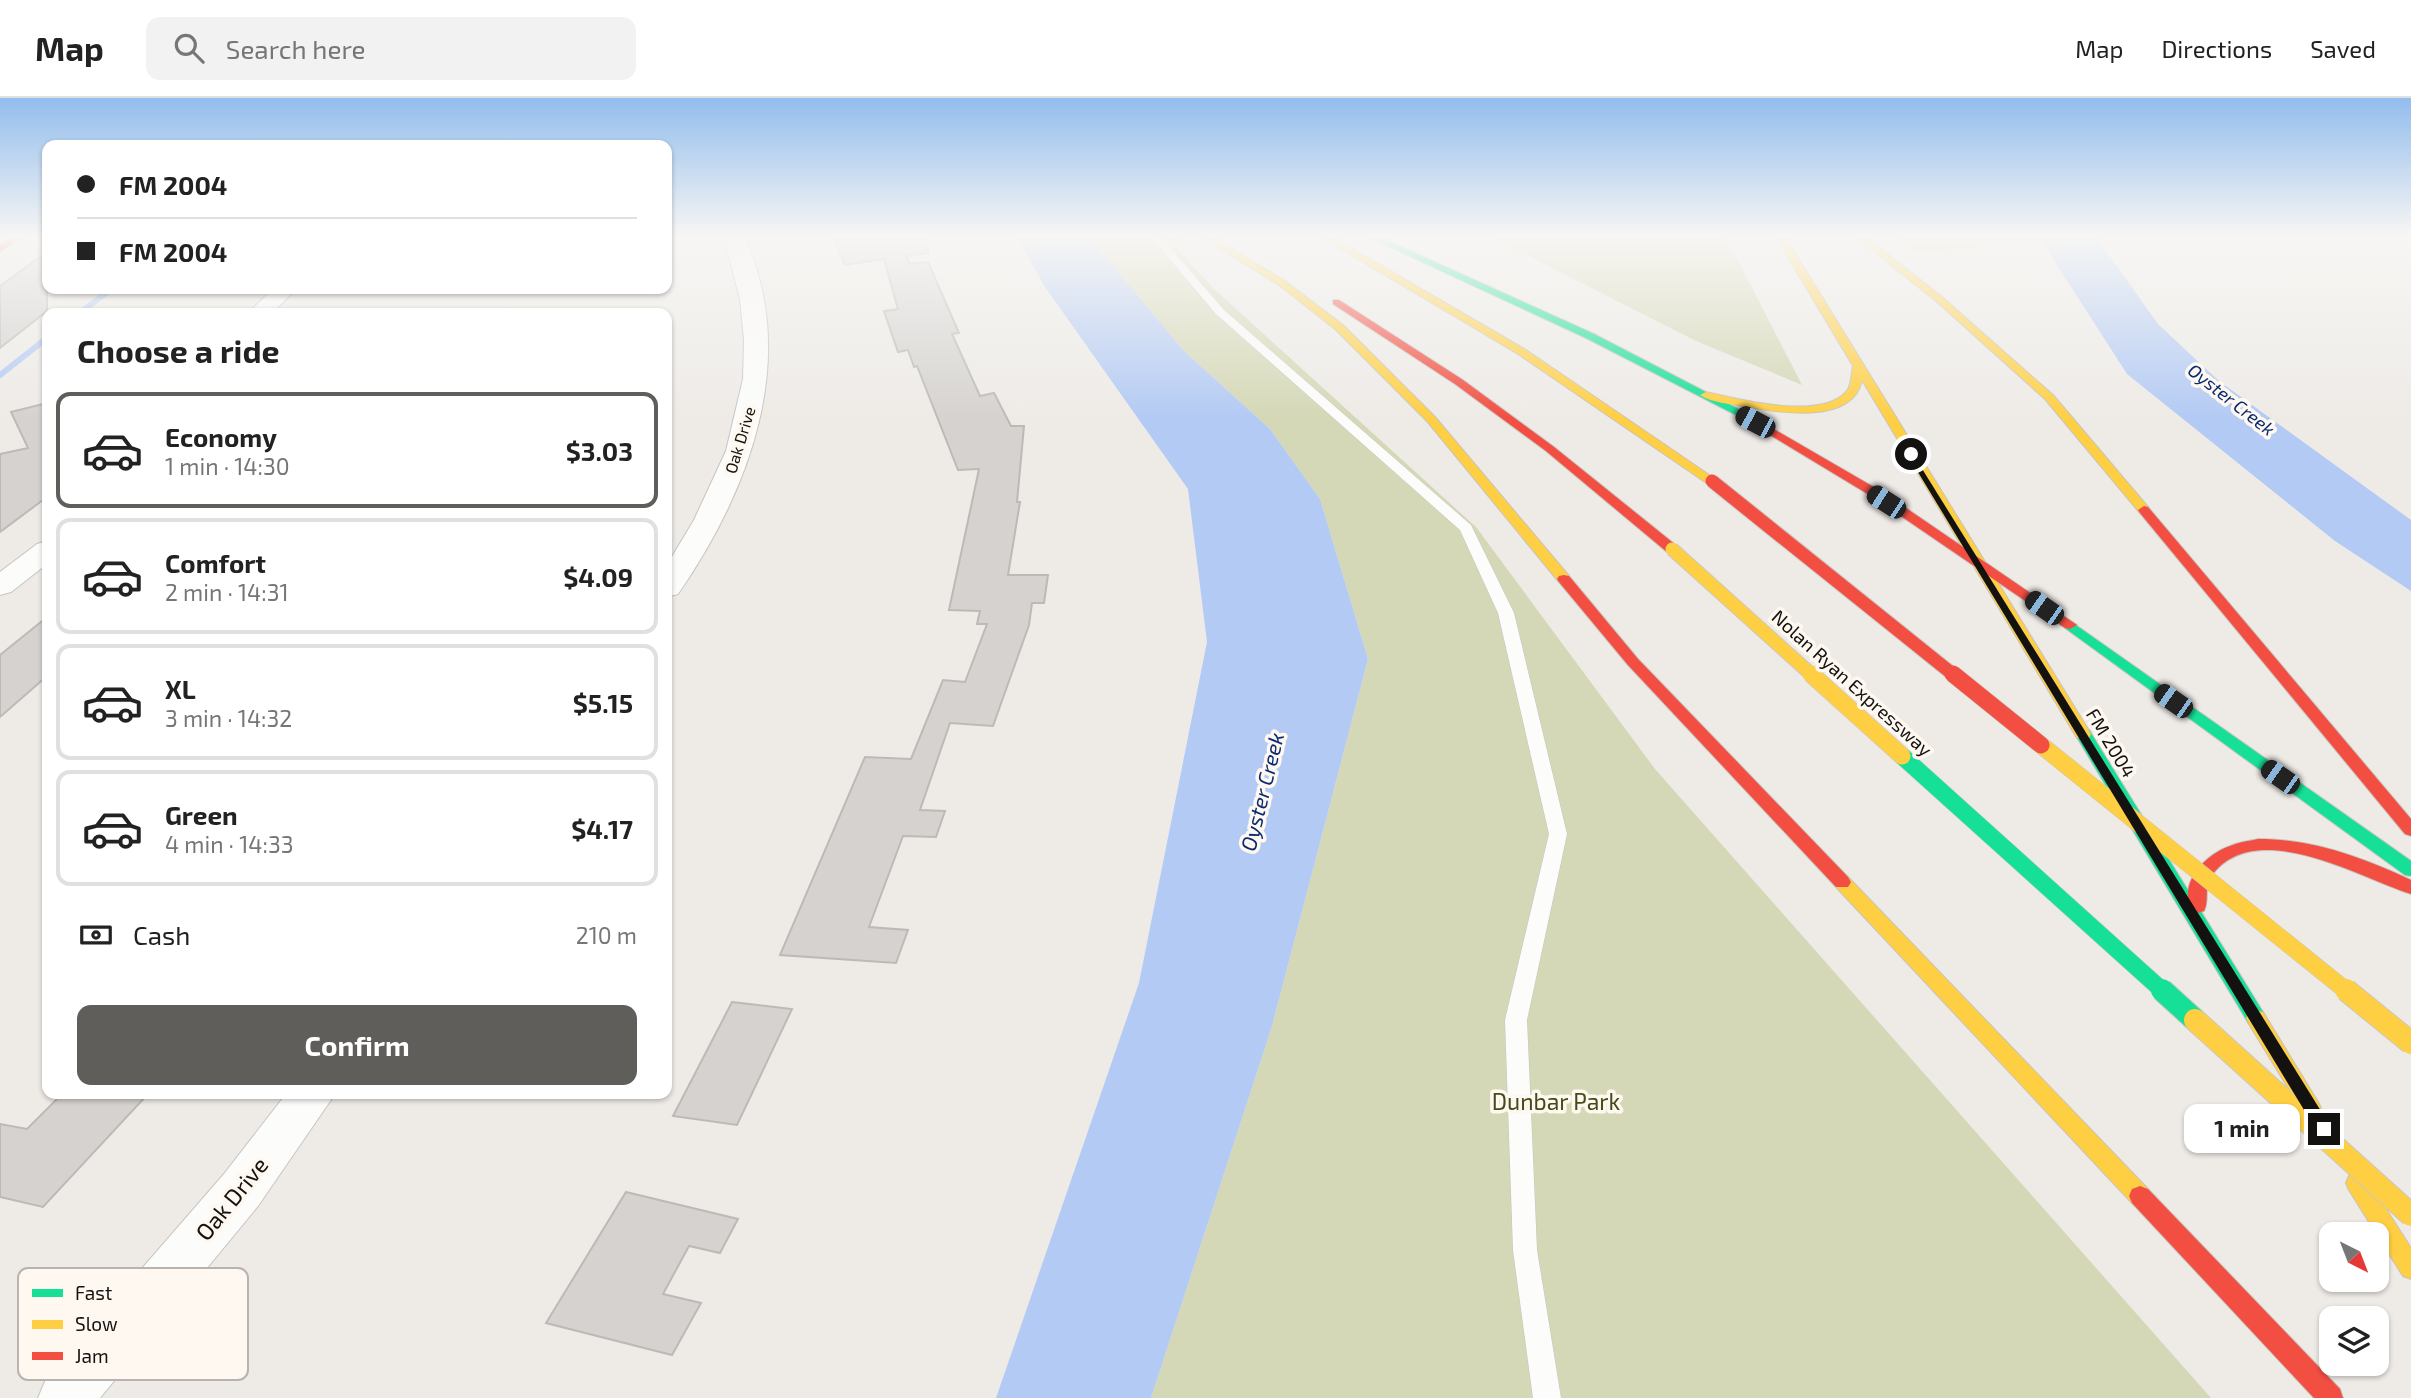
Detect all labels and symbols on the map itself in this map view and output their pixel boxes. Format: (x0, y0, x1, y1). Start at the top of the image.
water label: Oyster Creek (2184, 359, 2279, 440)
car (1732, 403, 1779, 441)
street label: Oak Drive (720, 404, 759, 476)
route start (1895, 438, 1927, 470)
car (1863, 482, 1910, 522)
car (2021, 587, 2068, 629)
street label: Nolan Ryan Expressway (1767, 605, 1937, 761)
car (2150, 680, 2197, 722)
street label: FM 2004 (2082, 704, 2141, 781)
water label: Oyster Creek (1235, 730, 1289, 854)
car (2257, 756, 2304, 798)
park label: Dunbar Park (1492, 1087, 1620, 1115)
callout: 1 min (2184, 1104, 2300, 1154)
route end (2308, 1113, 2340, 1145)
street label: Oak Drive (189, 1151, 273, 1246)
north arrow (2319, 1222, 2389, 1292)
legend (18, 1268, 248, 1380)
text: Fast (75, 1281, 112, 1304)
text: Slow (75, 1312, 118, 1335)
text: Jam (75, 1344, 109, 1367)

